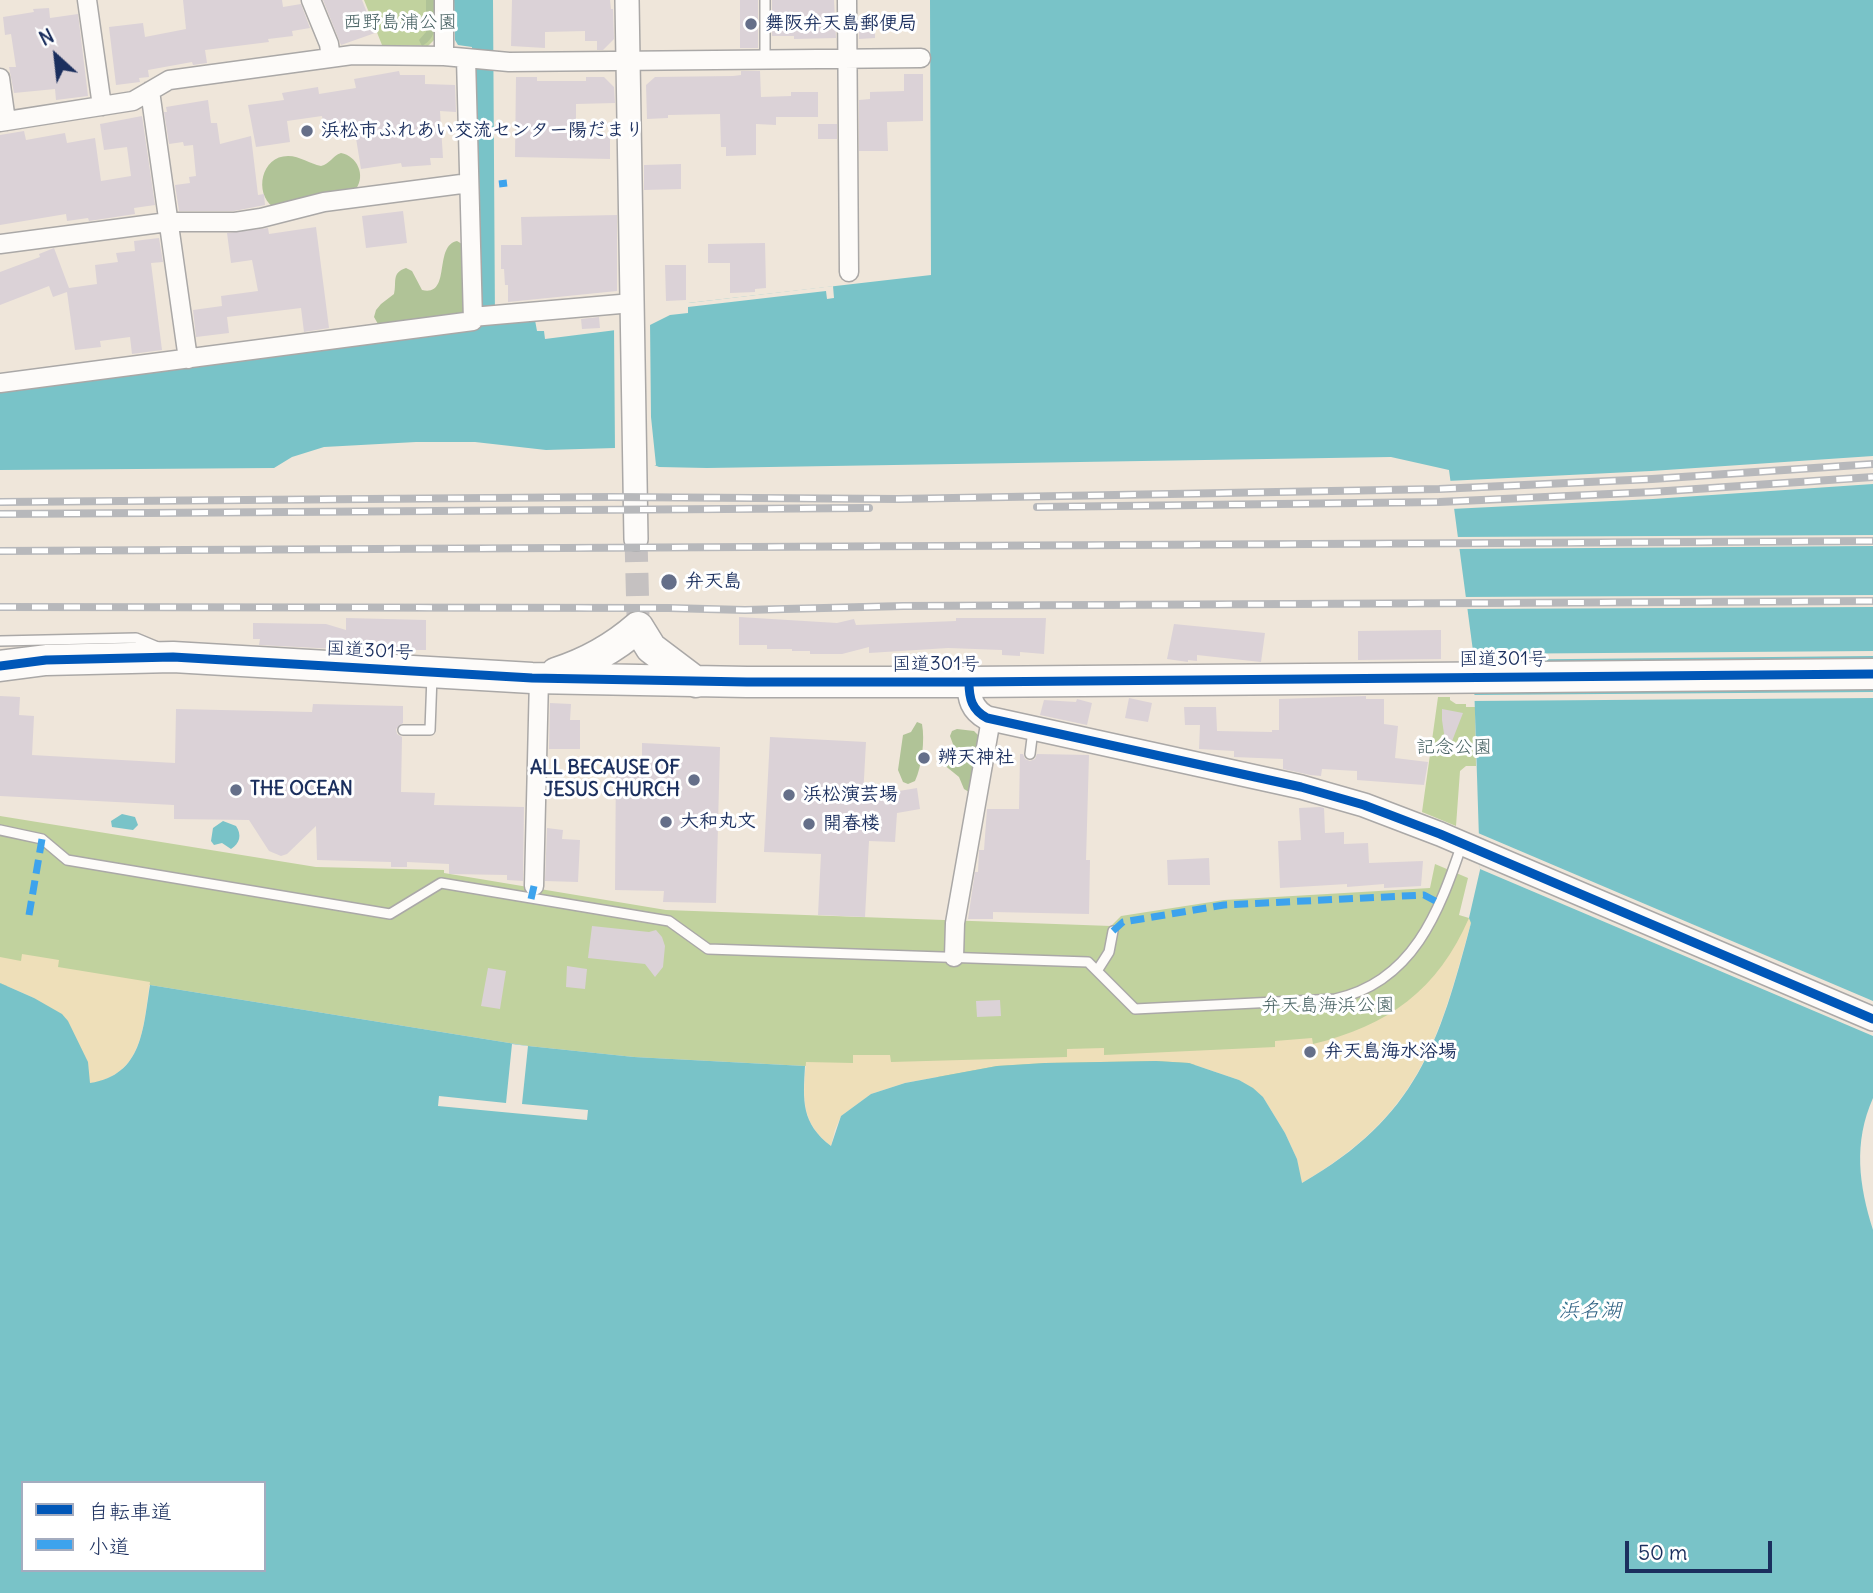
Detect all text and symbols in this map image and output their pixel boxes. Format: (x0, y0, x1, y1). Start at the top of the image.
park label: 西野島浦公園 (343, 12, 457, 34)
place label: 舞阪弁天島郵便局 (765, 13, 917, 35)
marker: 舞阪弁天島郵便局 (743, 16, 759, 32)
north arrow (21, 21, 91, 91)
text: N (35, 24, 58, 51)
place label: 浜松市ふれあい交流センター陽だまり (321, 120, 644, 142)
marker: 浜松市ふれあい交流センター陽だまり (299, 123, 315, 139)
place label: 弁天島 (685, 571, 742, 593)
marker: 弁天島 (659, 572, 679, 592)
street label: 国道301号 (326, 637, 414, 665)
street label: 国道301号 (1459, 649, 1547, 671)
street label: 国道301号 (892, 654, 980, 676)
park label: 記念公園 (1416, 737, 1492, 759)
place label: 辨天神社 (938, 747, 1014, 769)
marker: 辨天神社 (916, 750, 932, 766)
place label: ALL BECAUSE OF JESUS CHURCH (530, 758, 680, 802)
marker: ALL BECAUSE OF JESUS CHURCH (686, 772, 702, 788)
place label: THE OCEAN (250, 779, 353, 801)
marker: THE OCEAN (228, 782, 244, 798)
place label: 浜松演芸場 (803, 784, 898, 806)
marker: 浜松演芸場 (781, 787, 797, 803)
place label: 大和丸文 (680, 811, 756, 833)
place label: 開春楼 (823, 813, 880, 835)
marker: 大和丸文 (658, 814, 674, 830)
marker: 開春楼 (801, 816, 817, 832)
park label: 弁天島海浜公園 (1262, 995, 1394, 1017)
place label: 弁天島海水浴場 (1324, 1041, 1457, 1063)
marker: 弁天島海水浴場 (1302, 1044, 1318, 1060)
water label: 浜名湖 (1559, 1298, 1621, 1324)
legend (21, 1481, 266, 1572)
text: 自転車道 (88, 1498, 172, 1525)
scale bar (1628, 1526, 1775, 1570)
text: 小道 (88, 1533, 130, 1560)
text: 50 m (1638, 1539, 1687, 1566)

